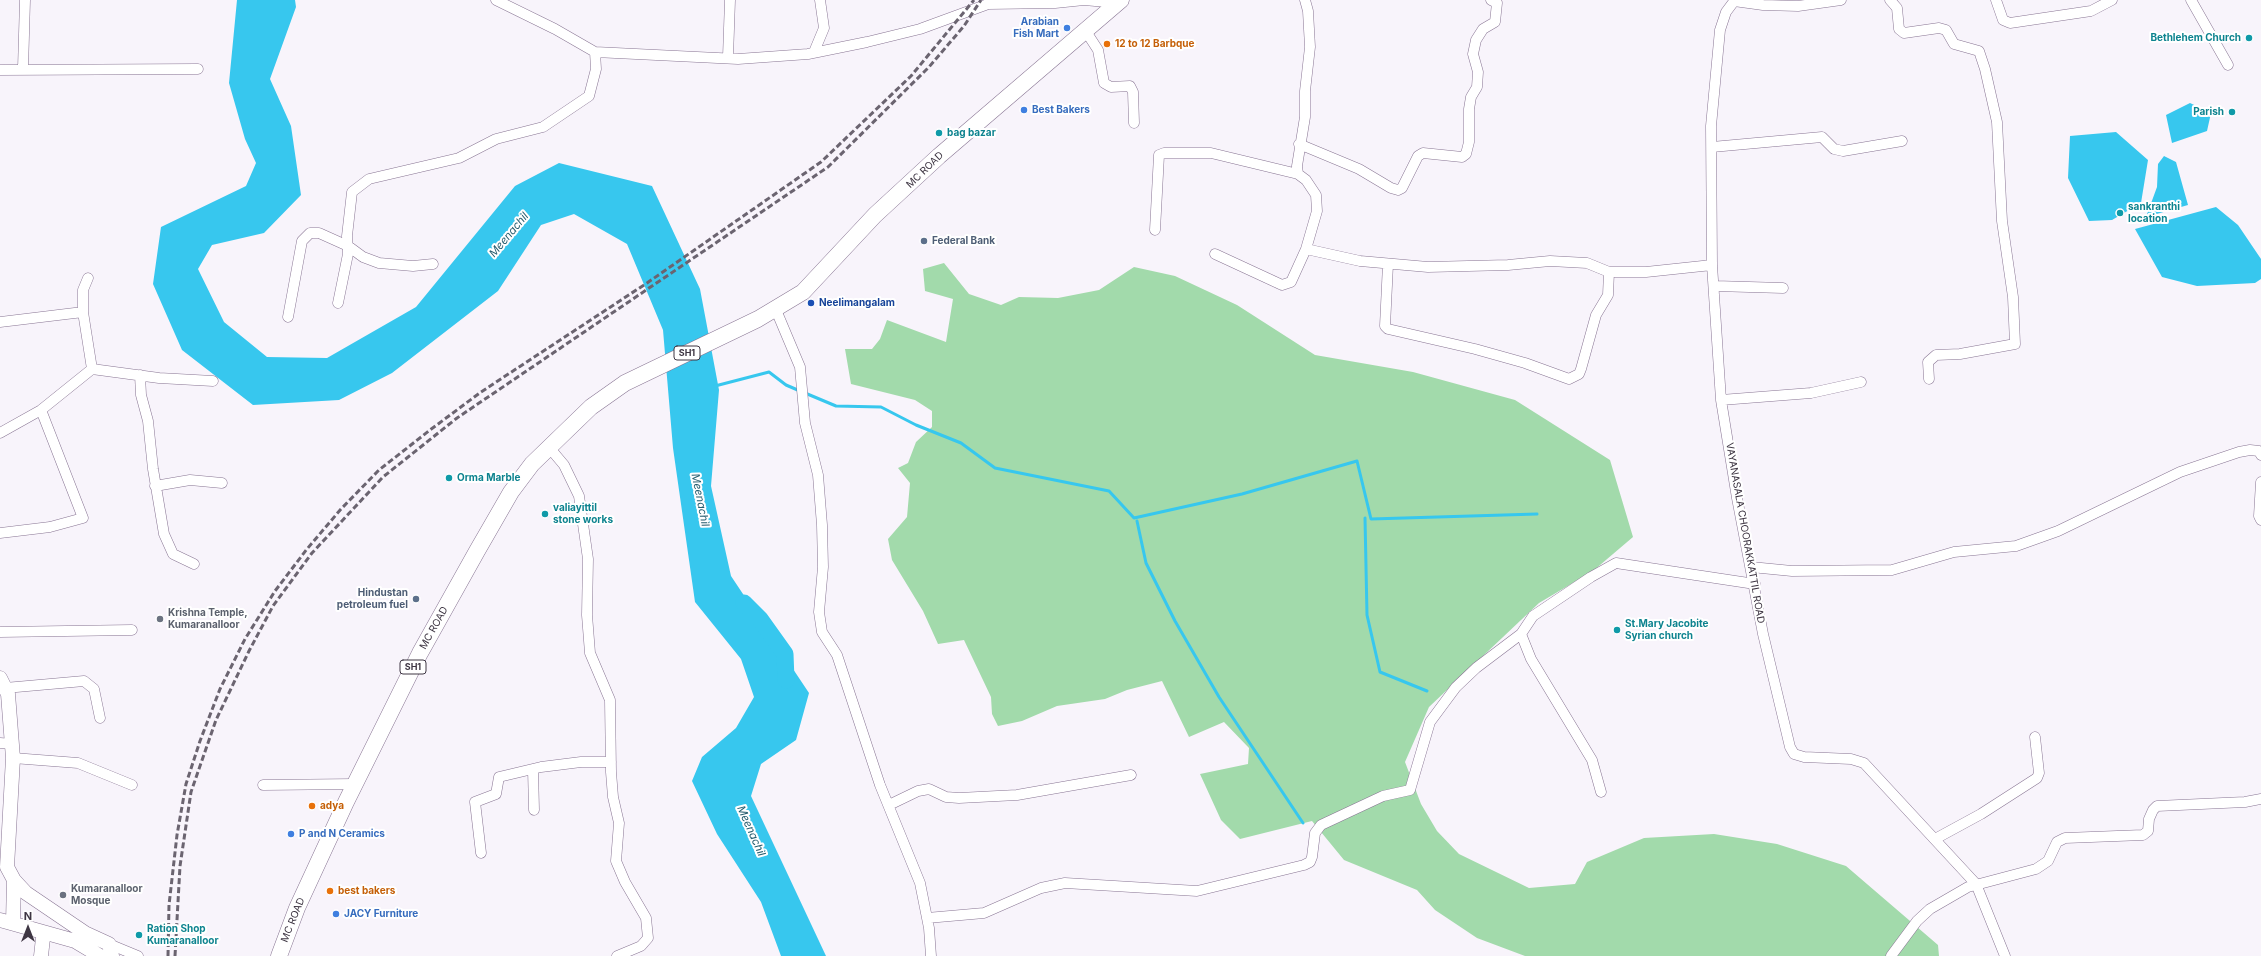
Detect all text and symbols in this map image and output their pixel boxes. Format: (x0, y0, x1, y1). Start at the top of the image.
place label: Arabian Fish Mart (1013, 16, 1059, 40)
marker: Arabian Fish Mart (1062, 23, 1072, 33)
place label: Bethlehem Church (2150, 32, 2241, 44)
marker: Bethlehem Church (2244, 33, 2254, 43)
place label: 12 to 12 Barbque (1115, 38, 1194, 50)
marker: 12 to 12 Barbque (1102, 39, 1112, 49)
place label: Best Bakers (1032, 104, 1090, 116)
marker: Best Bakers (1019, 105, 1029, 115)
place label: Parish (2193, 106, 2224, 118)
marker: Parish (2227, 107, 2237, 117)
place label: bag bazar (947, 127, 996, 139)
marker: bag bazar (934, 128, 944, 138)
street label: MC ROAD (904, 149, 946, 191)
place label: sankranthi location (2128, 201, 2180, 224)
marker: sankranthi location (2115, 208, 2125, 218)
water label: Meenachil (487, 210, 531, 260)
place label: Federal Bank (932, 235, 995, 247)
marker: Federal Bank (919, 236, 929, 246)
place label: Neelimangalam (819, 297, 895, 309)
marker: Neelimangalam (806, 298, 816, 308)
road number: SH1 (674, 346, 700, 360)
street label: VAYANASALA CHOORAKKATTIL ROAD (1723, 442, 1767, 624)
place label: Orma Marble (457, 472, 520, 484)
water label: Meenachil (688, 472, 712, 528)
marker: Orma Marble (444, 473, 454, 483)
place label: valiayittil stone works (553, 502, 613, 526)
marker: valiayittil stone works (540, 509, 550, 519)
place label: Hindustan petroleum fuel (337, 587, 408, 610)
marker: Hindustan petroleum fuel (411, 594, 421, 604)
street label: MC ROAD (417, 605, 451, 651)
place label: Krishna Temple, Kumaranalloor (168, 607, 248, 630)
marker: Krishna Temple, Kumaranalloor (155, 614, 165, 624)
place label: St.Mary Jacobite Syrian church (1625, 618, 1708, 642)
marker: St.Mary Jacobite Syrian church (1612, 625, 1622, 635)
road number: SH1 (400, 660, 426, 674)
place label: adya (320, 800, 344, 812)
marker: adya (307, 801, 317, 811)
water label: Meenachil (734, 804, 768, 858)
place label: P and N Ceramics (299, 828, 385, 840)
marker: P and N Ceramics (286, 829, 296, 839)
place label: Kumaranalloor Mosque (71, 883, 143, 906)
place label: best bakers (338, 885, 395, 897)
marker: best bakers (325, 886, 335, 896)
marker: Kumaranalloor Mosque (58, 890, 68, 900)
street label: MC ROAD (279, 896, 307, 944)
north arrow (8, 908, 48, 948)
place label: JACY Furniture (344, 908, 418, 920)
text: N (24, 909, 32, 923)
marker: JACY Furniture (331, 909, 341, 919)
place label: Ration Shop Kumaranalloor (147, 923, 219, 946)
marker: Ration Shop Kumaranalloor (134, 930, 144, 940)

